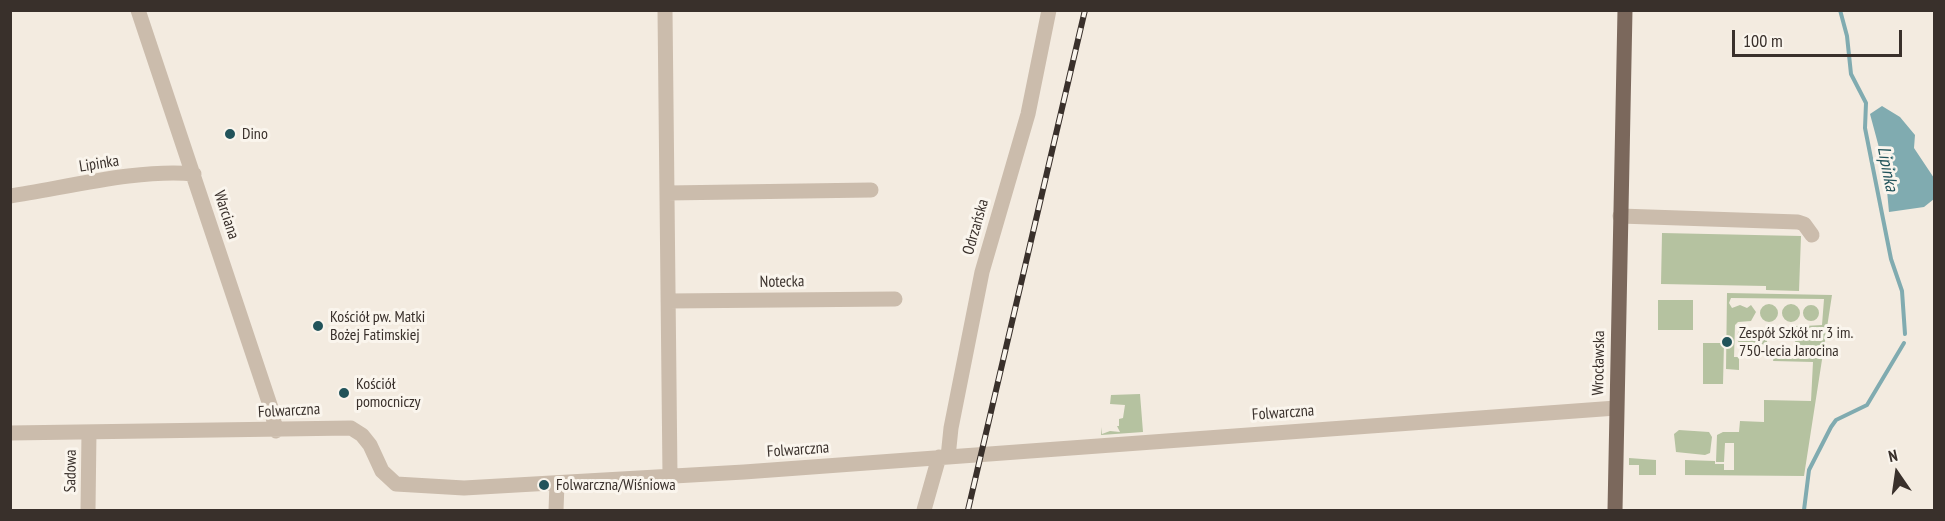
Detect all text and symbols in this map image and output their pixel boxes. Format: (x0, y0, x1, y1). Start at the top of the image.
scale bar (1735, 18, 1904, 56)
text: 100 m (1743, 29, 1783, 52)
place label: Dino (242, 124, 268, 144)
marker: Dino (223, 127, 237, 141)
water label: Lipinka (1872, 145, 1902, 193)
street label: Lipinka (78, 151, 120, 177)
street label: Warciana (209, 188, 243, 242)
street label: Odrzańska (959, 197, 993, 257)
street label: Notecka (760, 272, 804, 292)
place label: Kościół pw. Matki Bożej Fatimskiej (330, 307, 425, 345)
marker: Kościół pw. Matki Bożej Fatimskiej (311, 319, 325, 333)
place label: Zespół Szkół nr 3 im. 750-lecia Jarocina (1739, 323, 1853, 361)
street label: Wrocławska (1589, 330, 1609, 396)
marker: Zespół Szkół nr 3 im. 750-lecia Jarocina (1720, 335, 1734, 349)
place label: Kościół pomocniczy (356, 374, 421, 412)
marker: Kościół pomocniczy (337, 386, 351, 400)
street label: Folwarczna (257, 400, 321, 422)
street label: Folwarczna (1251, 401, 1315, 425)
street label: Folwarczna (766, 438, 830, 462)
north arrow (1867, 443, 1927, 503)
text: N (1886, 445, 1899, 466)
street label: Sadowa (61, 449, 81, 493)
place label: Folwarczna/Wiśniowa (556, 475, 676, 495)
marker: Folwarczna/Wiśniowa (537, 478, 551, 492)

